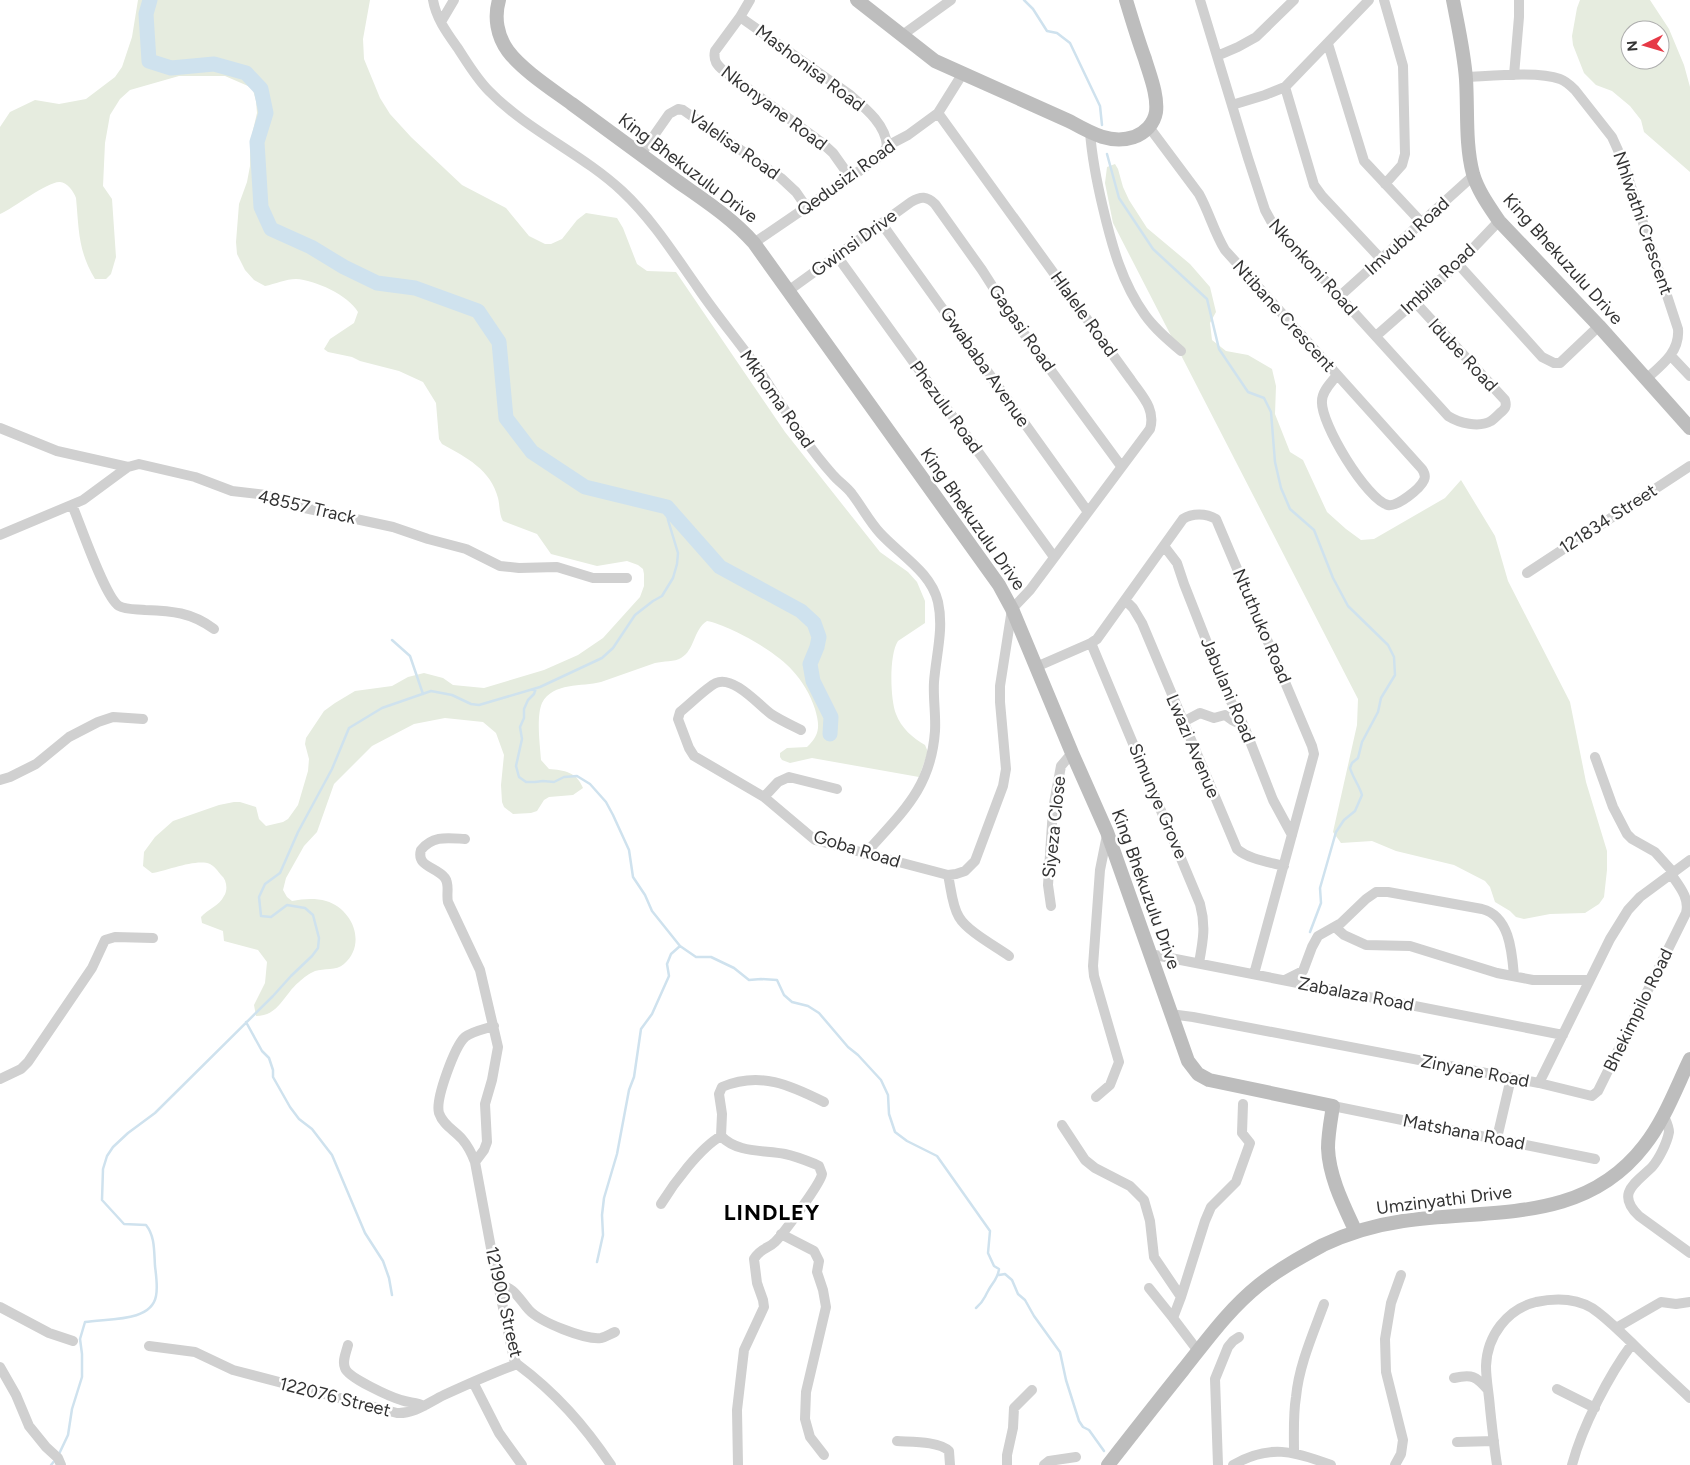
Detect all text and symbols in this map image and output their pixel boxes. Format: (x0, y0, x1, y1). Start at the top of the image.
street label: Mashonisa Road (751, 20, 869, 116)
north arrow (1620, 20, 1670, 70)
text: N (1624, 40, 1641, 52)
street label: Nkonyane Road (717, 61, 831, 155)
street label: Valelisa Road (684, 106, 784, 184)
street label: King Bhekuzulu Drive (614, 108, 762, 228)
street label: Qedusizi Road (793, 135, 899, 221)
street label: Nhlwathi Crescent (1608, 148, 1678, 298)
street label: King Bhekuzulu Drive (1498, 189, 1628, 329)
street label: Imvubu Road (1360, 192, 1454, 280)
street label: Gwinsi Drive (807, 204, 901, 281)
street label: Nkonkoni Road (1264, 214, 1362, 320)
street label: Imbila Road (1396, 239, 1480, 319)
street label: Ntibane Crescent (1228, 256, 1340, 377)
street label: Hlalele Road (1046, 267, 1122, 361)
street label: Gagasi Road (984, 280, 1060, 376)
street label: Gwababa Avenue (935, 303, 1035, 431)
street label: Idube Road (1424, 314, 1502, 396)
street label: Mkhoma Road (735, 346, 819, 452)
street label: Phezulu Road (905, 356, 987, 458)
street label: King Bhekuzulu Drive (916, 444, 1031, 595)
street label: 121834 Street (1555, 479, 1661, 559)
street label: 48557 Track (256, 485, 358, 529)
street label: Ntuthuko Road (1228, 565, 1296, 687)
street label: Jabulani Road (1196, 634, 1260, 746)
street label: Lwazi Avenue (1161, 691, 1225, 801)
street label: Simunye Grove (1124, 740, 1192, 862)
street label: Siyeza Close (1038, 775, 1070, 879)
street label: King Bhekuzulu Drive (1107, 806, 1185, 972)
street label: Goba Road (811, 825, 903, 873)
street label: Bhekimpilo Road (1599, 945, 1677, 1075)
street label: Zabalaza Road (1296, 972, 1416, 1016)
street label: Zinyane Road (1419, 1050, 1531, 1092)
street label: Matshana Road (1401, 1109, 1527, 1155)
street label: Umzinyathi Drive (1375, 1181, 1513, 1219)
district label: LINDLEY (724, 1199, 820, 1226)
street label: 121900 Street (481, 1244, 527, 1360)
street label: 122076 Street (277, 1373, 393, 1421)

